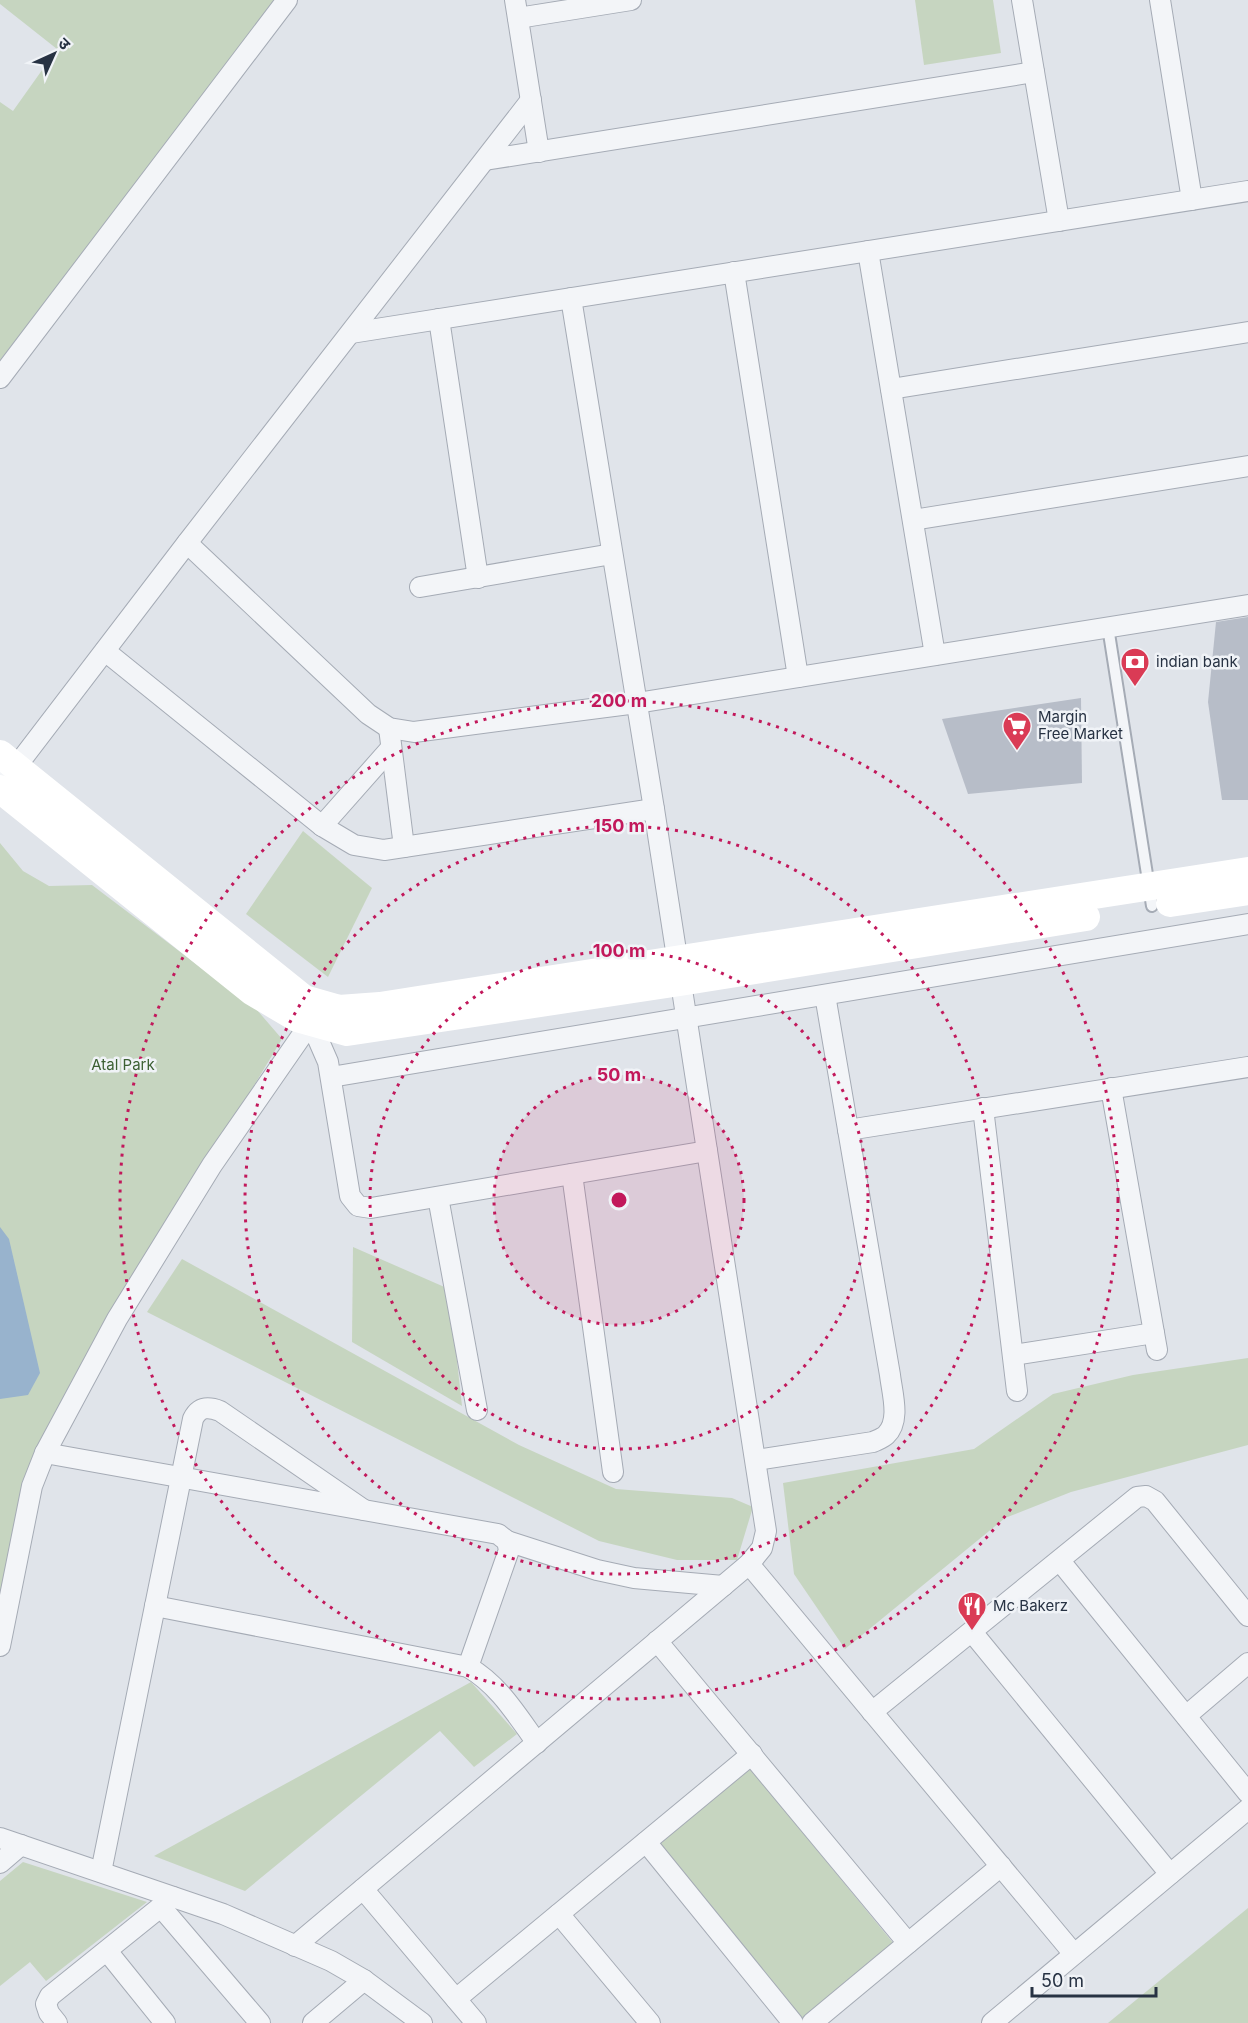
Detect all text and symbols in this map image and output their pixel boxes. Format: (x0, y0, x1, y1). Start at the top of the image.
north arrow (24, 24, 84, 84)
text: उ (54, 33, 75, 54)
bank icon: indian bank (1119, 646, 1151, 688)
place label: indian bank (1156, 652, 1238, 671)
text: 200 m (591, 690, 647, 711)
place label: Margin Free Market (1038, 707, 1123, 743)
supermarket icon: Margin Free Market (1001, 710, 1033, 752)
text: 150 m (593, 815, 645, 836)
text: 100 m (593, 940, 645, 961)
park label: Atal Park (91, 1055, 155, 1074)
text: 50 m (597, 1064, 641, 1085)
centre of rings (609, 1190, 629, 1210)
restaurant icon: Mc Bakerz (956, 1590, 988, 1632)
place label: Mc Bakerz (993, 1596, 1068, 1615)
scale bar (1032, 1960, 1156, 1998)
text: 50 m (1041, 1970, 1084, 1991)

